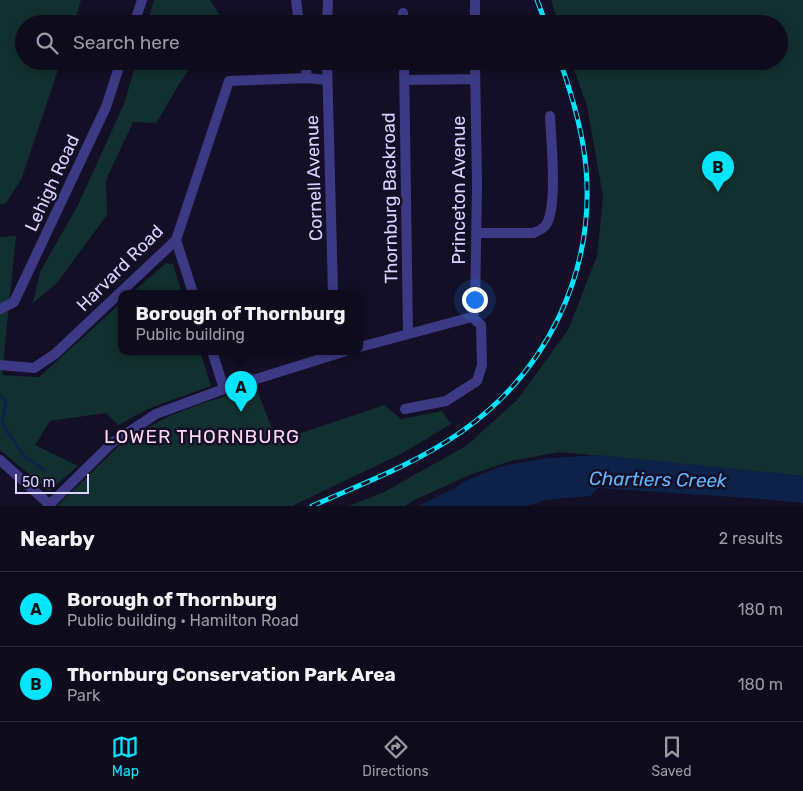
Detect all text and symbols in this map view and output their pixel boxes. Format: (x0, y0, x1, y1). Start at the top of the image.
search box (15, 15, 788, 70)
icon: search (33, 29, 61, 57)
text: Search here (73, 31, 180, 54)
street label: Thornburg Backroad (378, 112, 402, 284)
street label: Cornell Avenue (301, 115, 327, 241)
street label: Princeton Avenue (448, 116, 470, 264)
street label: Lehigh Road (20, 131, 84, 235)
pin: B (702, 151, 734, 192)
street label: Harvard Road (72, 220, 168, 316)
your location (462, 287, 488, 313)
popup (118, 290, 363, 355)
text: Borough of Thornburg (135, 302, 346, 325)
text: Public building (135, 325, 245, 344)
pin: A (225, 371, 257, 412)
district label: LOWER THORNBURG (104, 425, 300, 448)
water label: Chartiers Creek (589, 467, 727, 492)
scale bar (15, 471, 89, 494)
text: 50 m (22, 474, 55, 491)
text: Nearby (20, 526, 95, 551)
text: 2 results (719, 529, 783, 548)
text: Borough of Thornburg (67, 588, 277, 611)
text: A (30, 600, 42, 619)
text: 180 m (738, 600, 783, 619)
text: Public building · Hamilton Road (67, 611, 299, 630)
text: Thornburg Conservation Park Area (67, 663, 396, 686)
text: B (30, 675, 42, 694)
text: 180 m (738, 675, 783, 694)
text: Park (67, 686, 100, 705)
tab: Map (111, 733, 139, 780)
tab: Directions (362, 733, 429, 780)
tab: Saved (652, 733, 692, 780)

